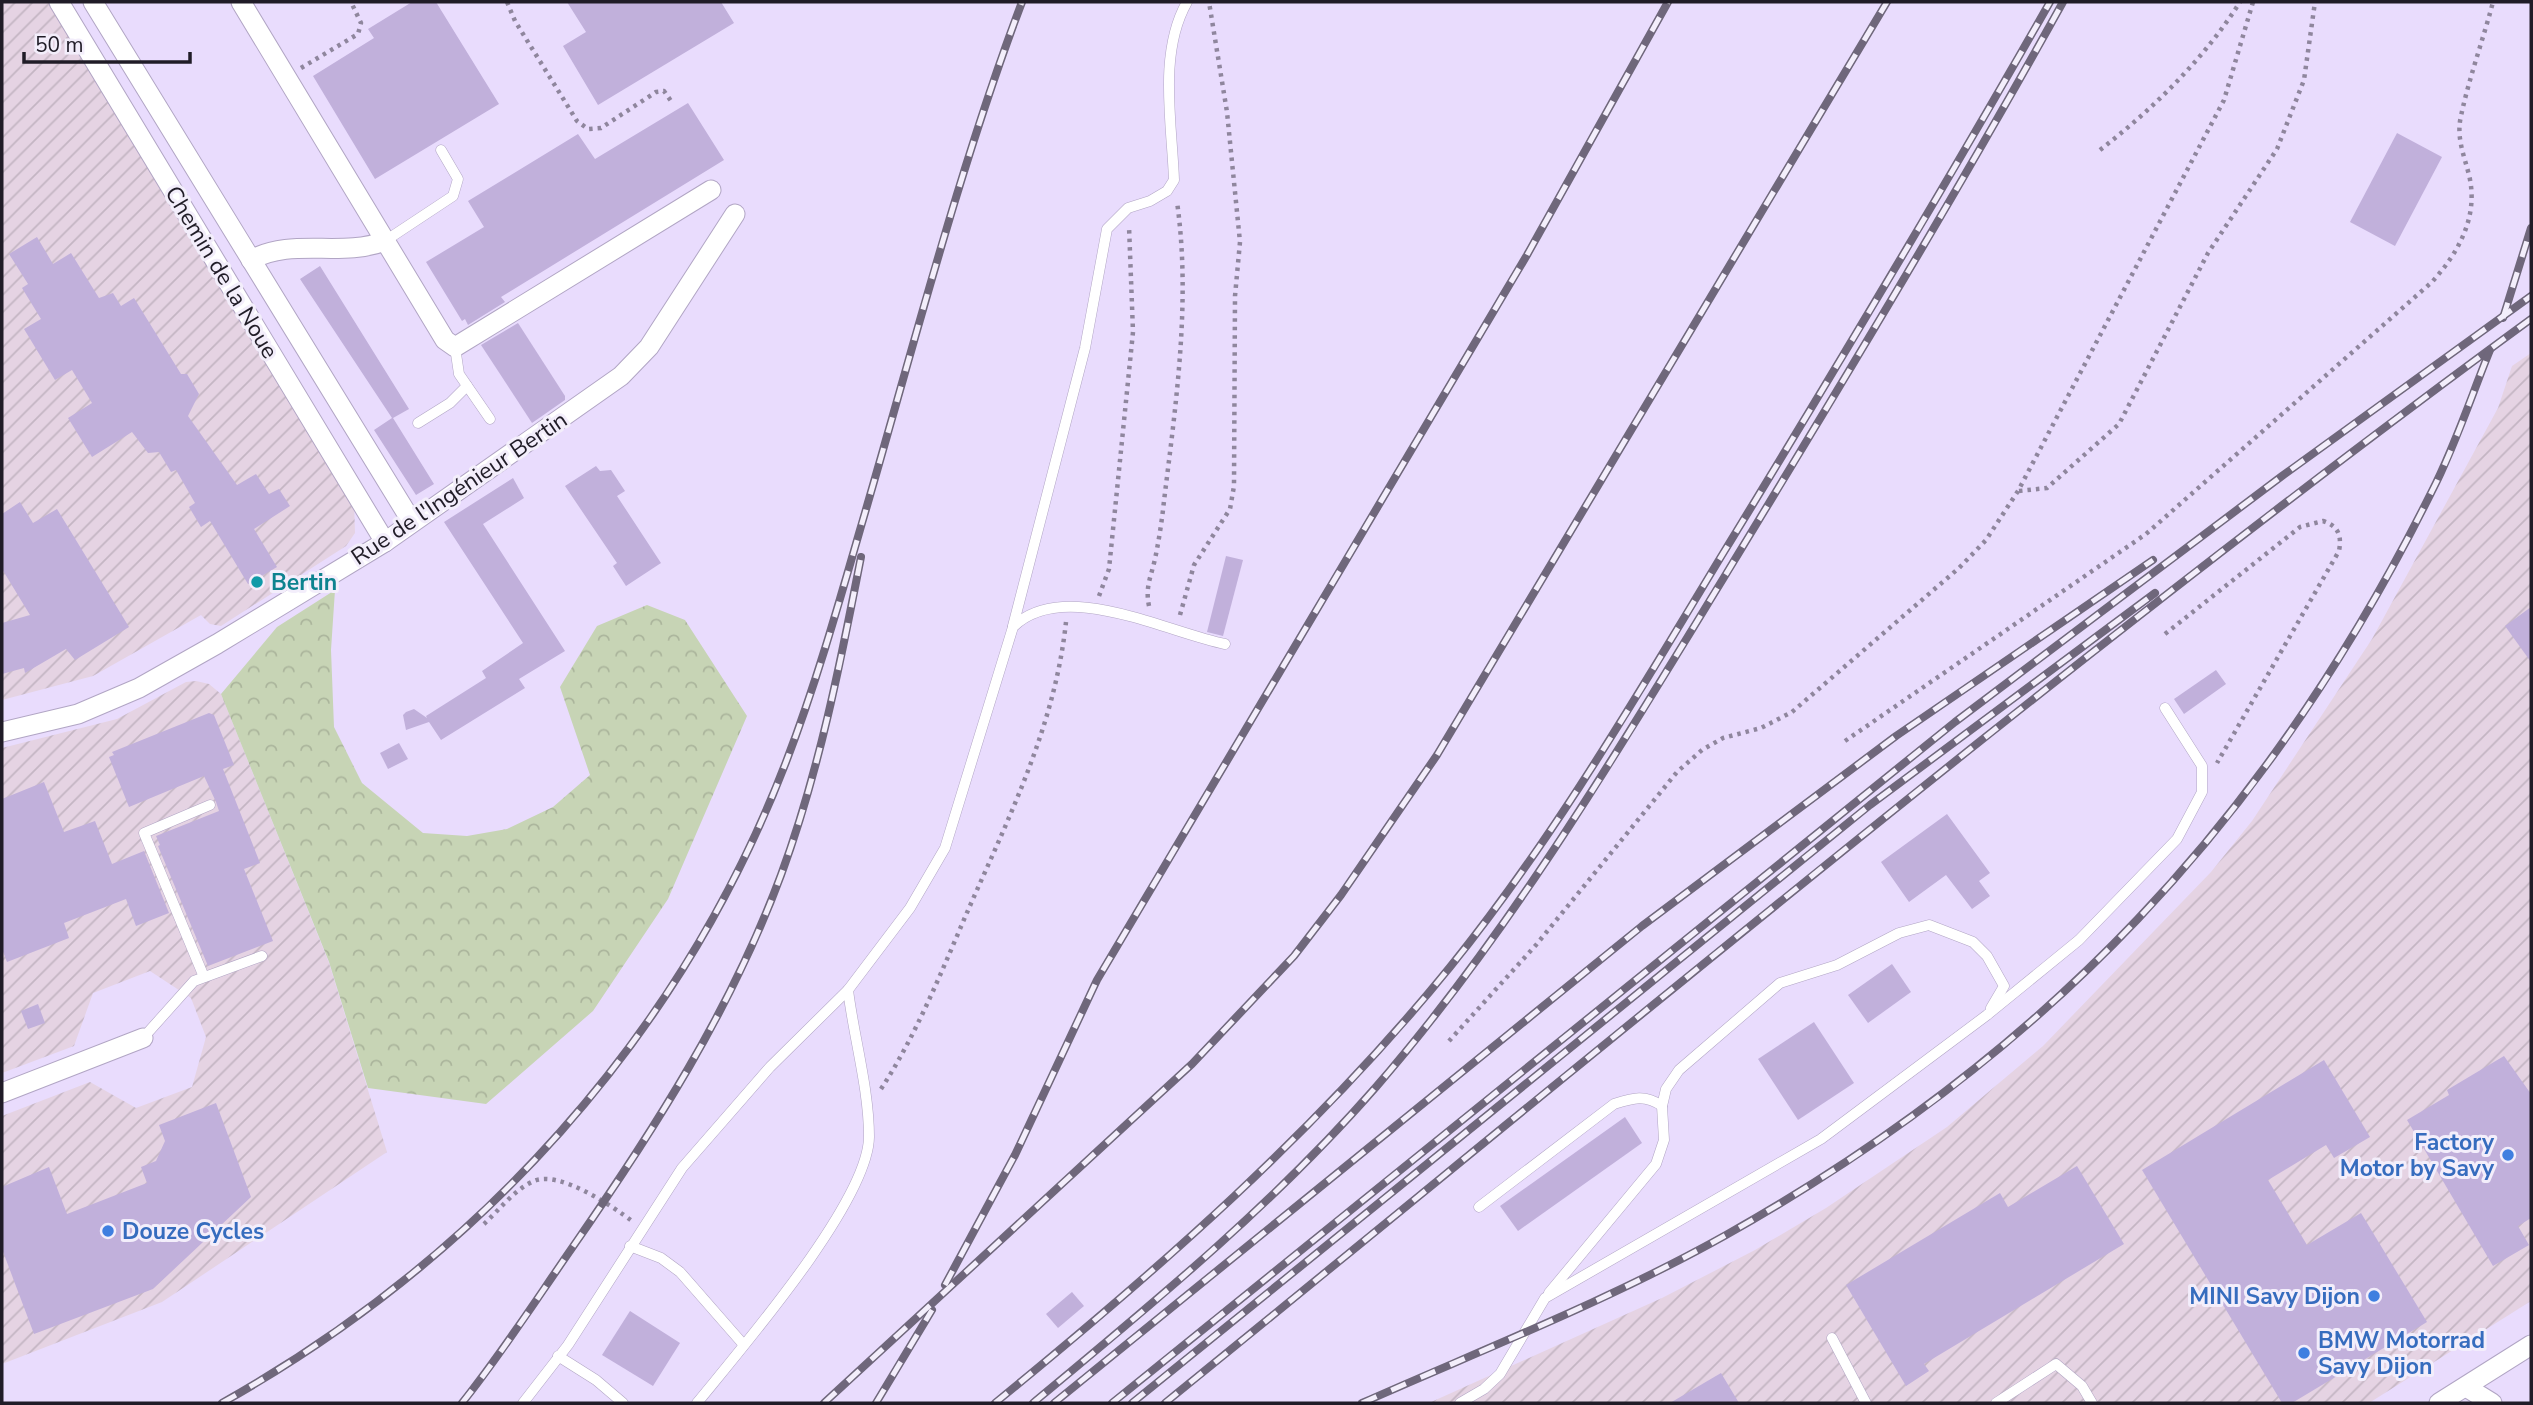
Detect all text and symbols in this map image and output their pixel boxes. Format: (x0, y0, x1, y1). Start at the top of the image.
scale bar (24, 21, 191, 65)
text: 50 m (35, 31, 84, 59)
street label: Chemin de la Noue (158, 180, 285, 364)
street label: Rue de l'Ingénieur Bertin (345, 404, 573, 572)
place label: Bertin (271, 567, 337, 598)
marker: Bertin (249, 574, 265, 590)
place label: Factory Motor by Savy (2340, 1127, 2495, 1184)
marker: Factory Motor by Savy (2500, 1147, 2516, 1163)
place label: Douze Cycles (122, 1216, 264, 1247)
marker: Douze Cycles (100, 1223, 116, 1239)
place label: MINI Savy Dijon (2189, 1281, 2360, 1312)
marker: MINI Savy Dijon (2366, 1288, 2382, 1304)
place label: BMW Motorrad Savy Dijon (2318, 1325, 2485, 1382)
marker: BMW Motorrad Savy Dijon (2296, 1345, 2312, 1361)

